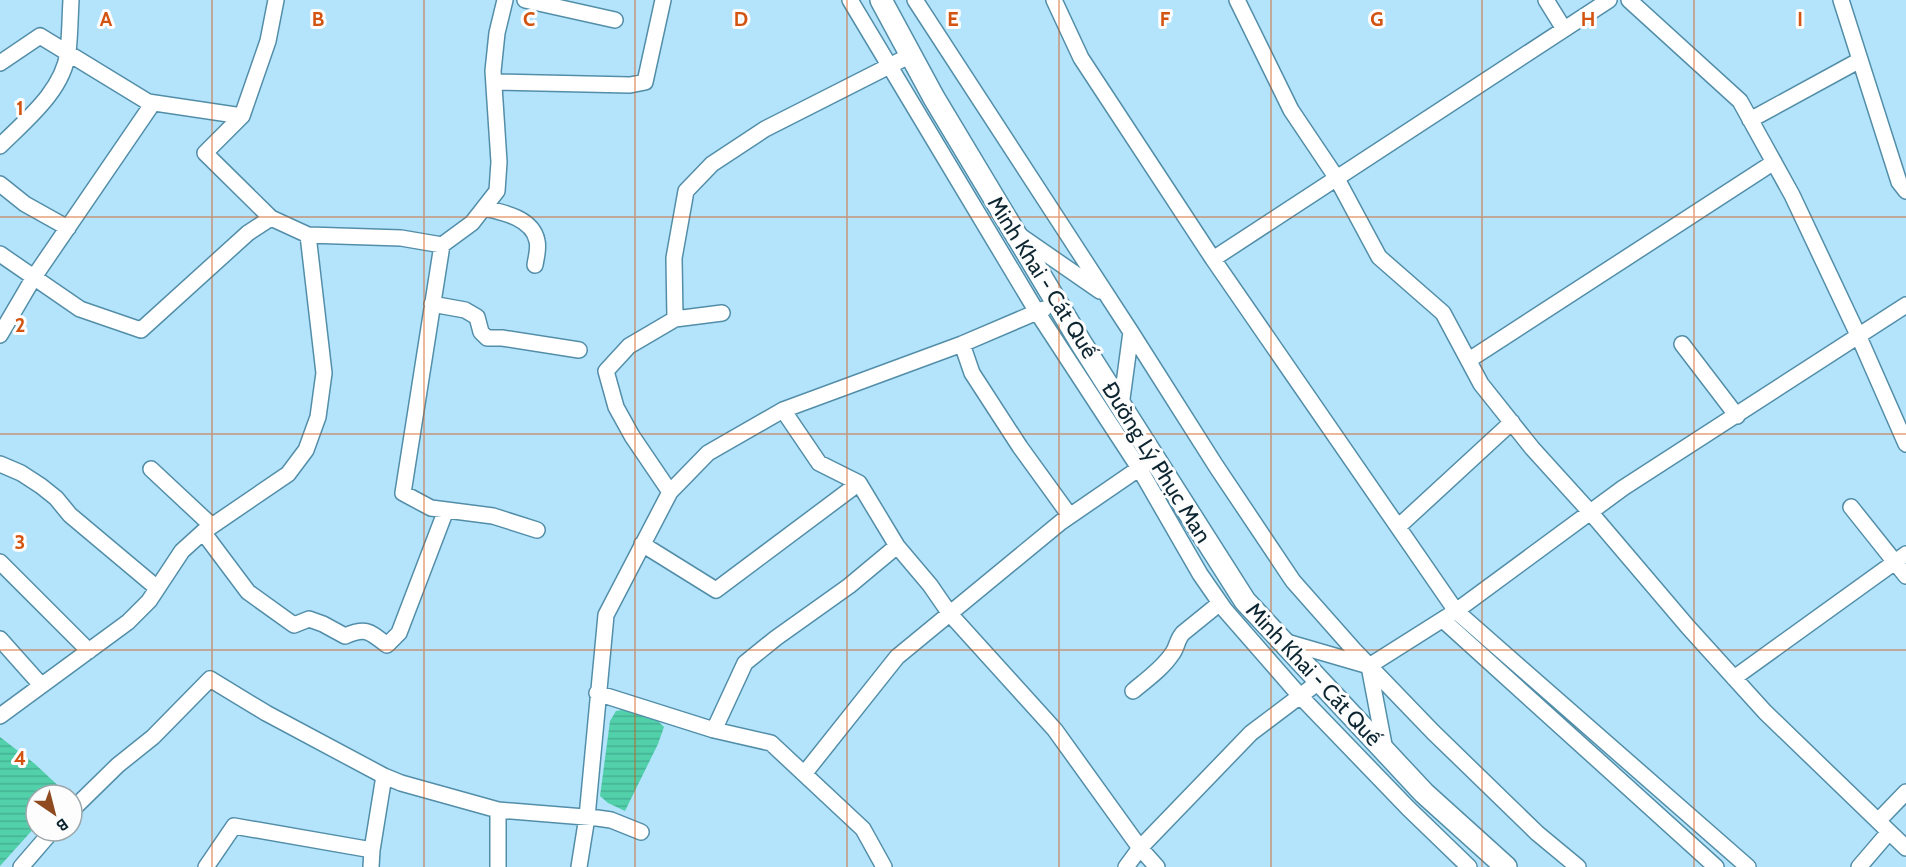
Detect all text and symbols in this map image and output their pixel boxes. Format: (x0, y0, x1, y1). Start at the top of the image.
text: A (100, 7, 113, 31)
text: B (312, 7, 324, 31)
text: C (523, 7, 535, 31)
text: D (734, 7, 748, 31)
text: E (947, 7, 959, 31)
text: F (1160, 7, 1171, 31)
text: G (1370, 7, 1384, 31)
text: H (1581, 7, 1595, 31)
text: I (1797, 7, 1803, 31)
text: 1 (16, 96, 24, 120)
street label: Minh Khai - Cát Quế (982, 191, 1104, 364)
text: 2 (15, 313, 25, 337)
street label: Đường Lý Phục Man (1096, 377, 1217, 548)
text: 3 (15, 530, 25, 554)
street label: Minh Khai - Cát Quế (1240, 597, 1387, 752)
text: 4 (14, 746, 26, 770)
north arrow (24, 783, 84, 843)
text: B (53, 814, 72, 836)

